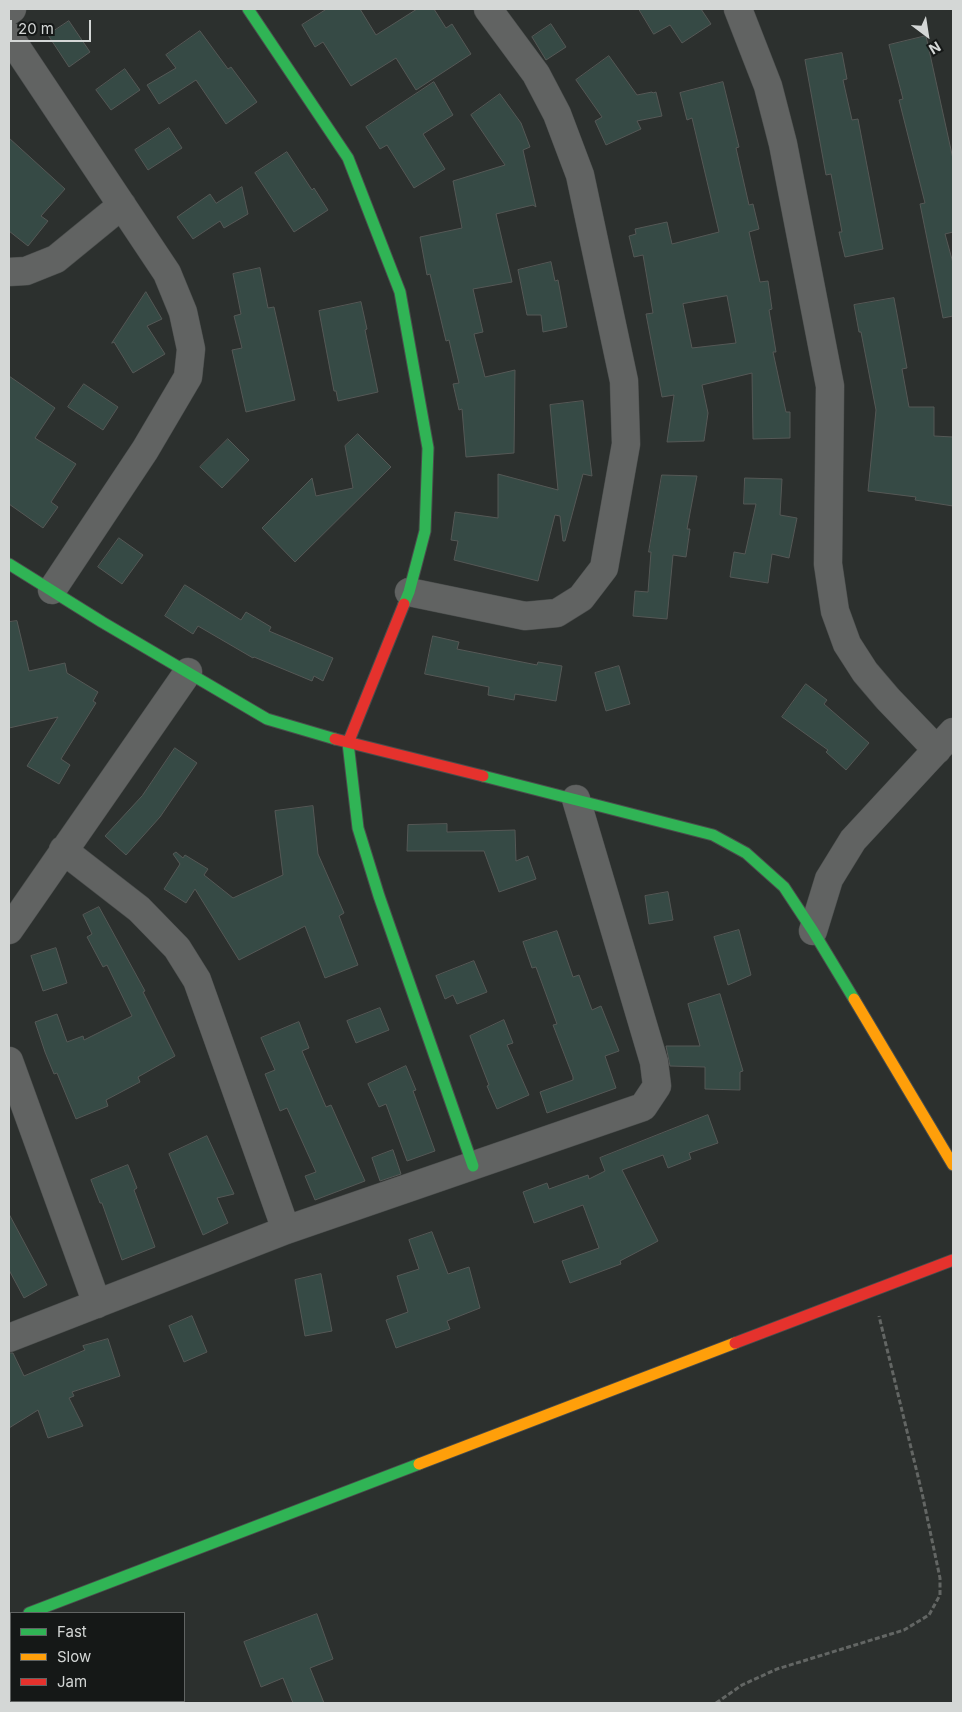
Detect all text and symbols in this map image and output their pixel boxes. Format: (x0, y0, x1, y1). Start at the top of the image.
scale bar (12, 10, 94, 42)
north arrow (902, 10, 952, 60)
text: 20 m (18, 19, 54, 38)
text: N (926, 38, 944, 58)
legend (10, 1612, 185, 1702)
text: Fast (57, 1622, 87, 1641)
text: Slow (57, 1647, 91, 1666)
text: Jam (57, 1672, 87, 1691)

